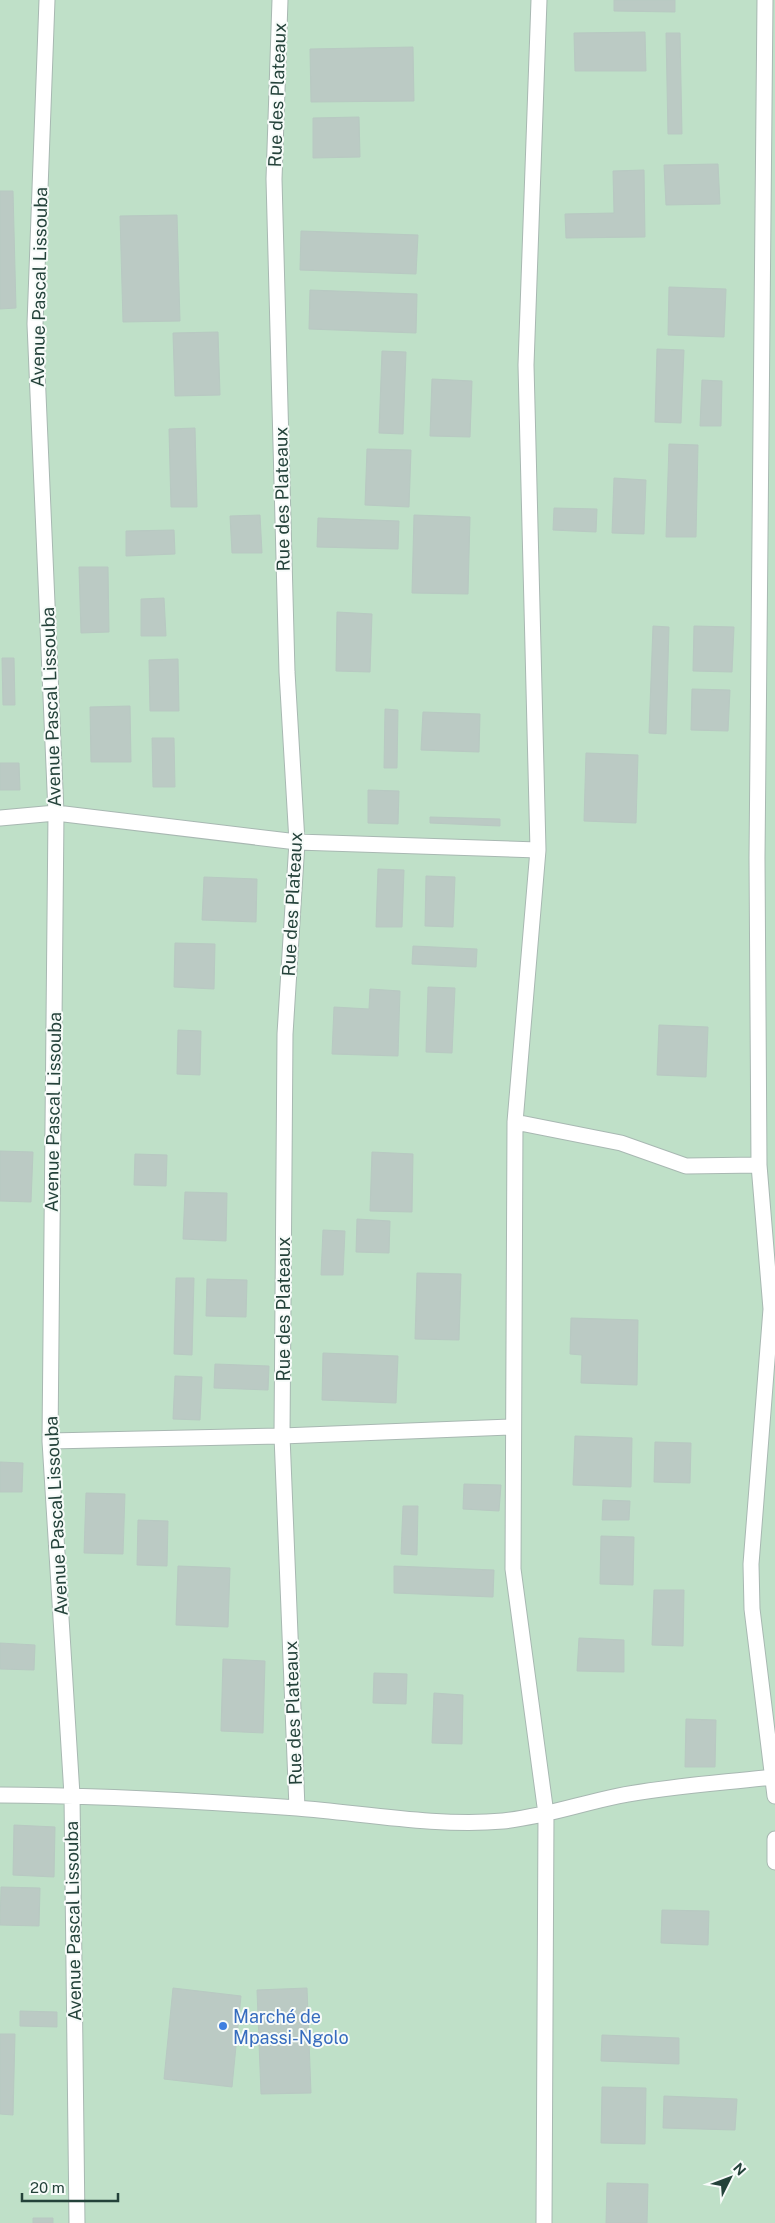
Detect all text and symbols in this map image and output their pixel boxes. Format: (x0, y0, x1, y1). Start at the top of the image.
street label: Rue des Plateaux (264, 22, 290, 168)
street label: Avenue Pascal Lissouba (27, 187, 51, 387)
street label: Rue des Plateaux (270, 426, 294, 572)
street label: Avenue Pascal Lissouba (37, 607, 65, 807)
street label: Rue des Plateaux (278, 831, 306, 977)
street label: Avenue Pascal Lissouba (41, 1012, 65, 1212)
street label: Rue des Plateaux (273, 1237, 294, 1381)
street label: Avenue Pascal Lissouba (40, 1416, 72, 1616)
street label: Rue des Plateaux (280, 1640, 306, 1786)
street label: Avenue Pascal Lissouba (61, 1821, 85, 2021)
place label: Marché de Mpassi-Ngolo (233, 2006, 349, 2048)
marker: Marché de Mpassi-Ngolo (217, 2020, 229, 2032)
north arrow (705, 2153, 755, 2203)
text: N (730, 2160, 749, 2179)
scale bar (22, 2170, 119, 2202)
text: 20 m (30, 2179, 65, 2196)

